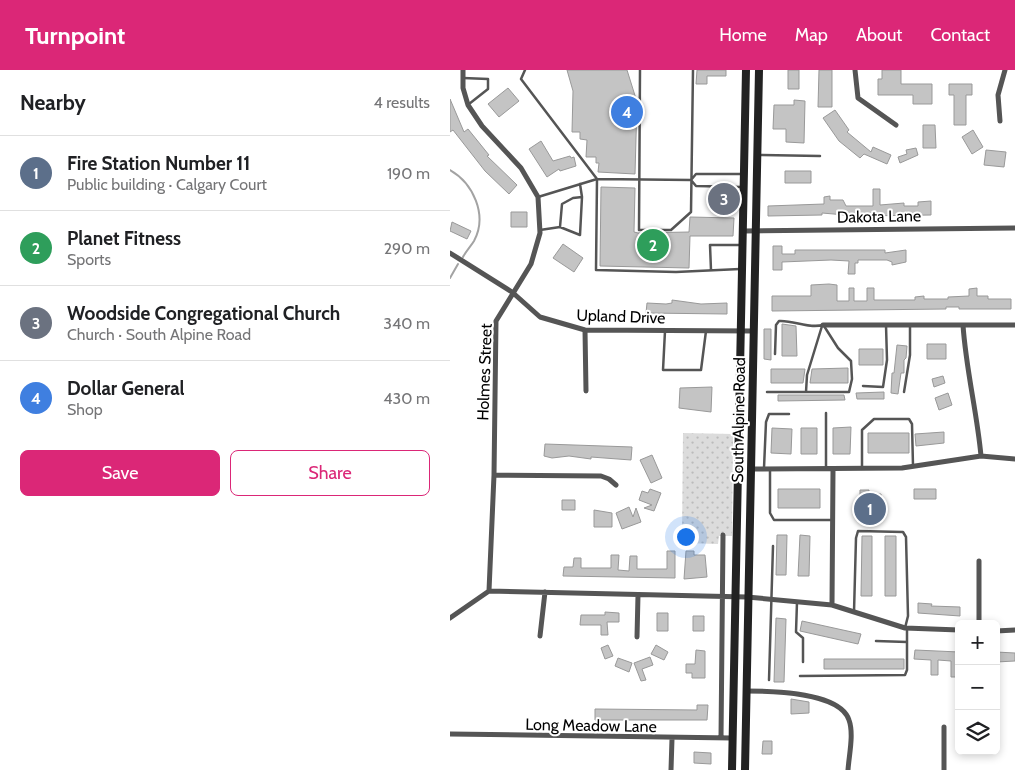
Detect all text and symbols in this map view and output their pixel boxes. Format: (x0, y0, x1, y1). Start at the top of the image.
text: Turnpoint (25, 21, 125, 50)
text: Home (719, 24, 767, 46)
text: Map (795, 24, 828, 46)
text: About (856, 24, 902, 46)
text: Contact (930, 24, 990, 46)
text: Nearby (20, 90, 86, 115)
text: 4 results (373, 93, 430, 112)
pin: 4 (611, 93, 643, 131)
text: Fire Station Number 11 (67, 152, 250, 175)
text: 1 (33, 164, 39, 183)
text: 190 m (387, 164, 430, 183)
text: Public building · Calgary Court (67, 175, 267, 194)
pin: 3 (708, 180, 740, 218)
street label: Dakota Lane (837, 206, 921, 227)
pin: 2 (637, 226, 669, 264)
text: Planet Fitness (67, 227, 181, 250)
text: 2 (32, 239, 40, 258)
text: 290 m (384, 239, 430, 258)
text: Sports (67, 250, 111, 269)
text: Woodside Congregational Church (67, 302, 340, 325)
street label: Upland Drive (576, 305, 666, 328)
text: 3 (32, 314, 40, 333)
text: 340 m (383, 314, 430, 333)
street label: Holmes Street (473, 323, 496, 421)
text: Church · South Alpine Road (67, 325, 251, 344)
street label: South Alpine Road (728, 357, 749, 483)
text: Dollar General (67, 377, 185, 400)
text: 4 (31, 389, 41, 408)
text: 430 m (383, 389, 430, 408)
text: Shop (67, 400, 103, 419)
button: Save (20, 450, 220, 496)
button: Share (230, 450, 430, 496)
pin: 1 (854, 490, 886, 528)
your location (673, 524, 699, 550)
map controls (955, 620, 1000, 755)
button: + (955, 620, 1000, 665)
button: − (955, 665, 1000, 710)
button: layers (955, 710, 1000, 755)
street label: Long Meadow Lane (525, 715, 657, 736)

